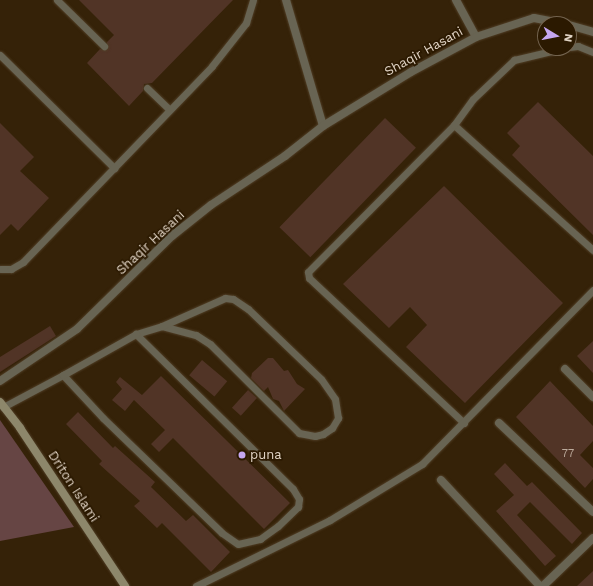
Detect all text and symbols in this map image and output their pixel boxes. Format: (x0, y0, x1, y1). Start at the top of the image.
north arrow (537, 16, 577, 56)
street label: Shaqir Hasani (382, 24, 466, 80)
text: N (561, 33, 575, 43)
street label: Shaqir Hasani (114, 207, 188, 279)
place label: puna (250, 447, 282, 463)
house number: 77 (562, 447, 574, 461)
street label: Driton Islami (44, 449, 102, 525)
marker: puna (237, 450, 247, 460)

